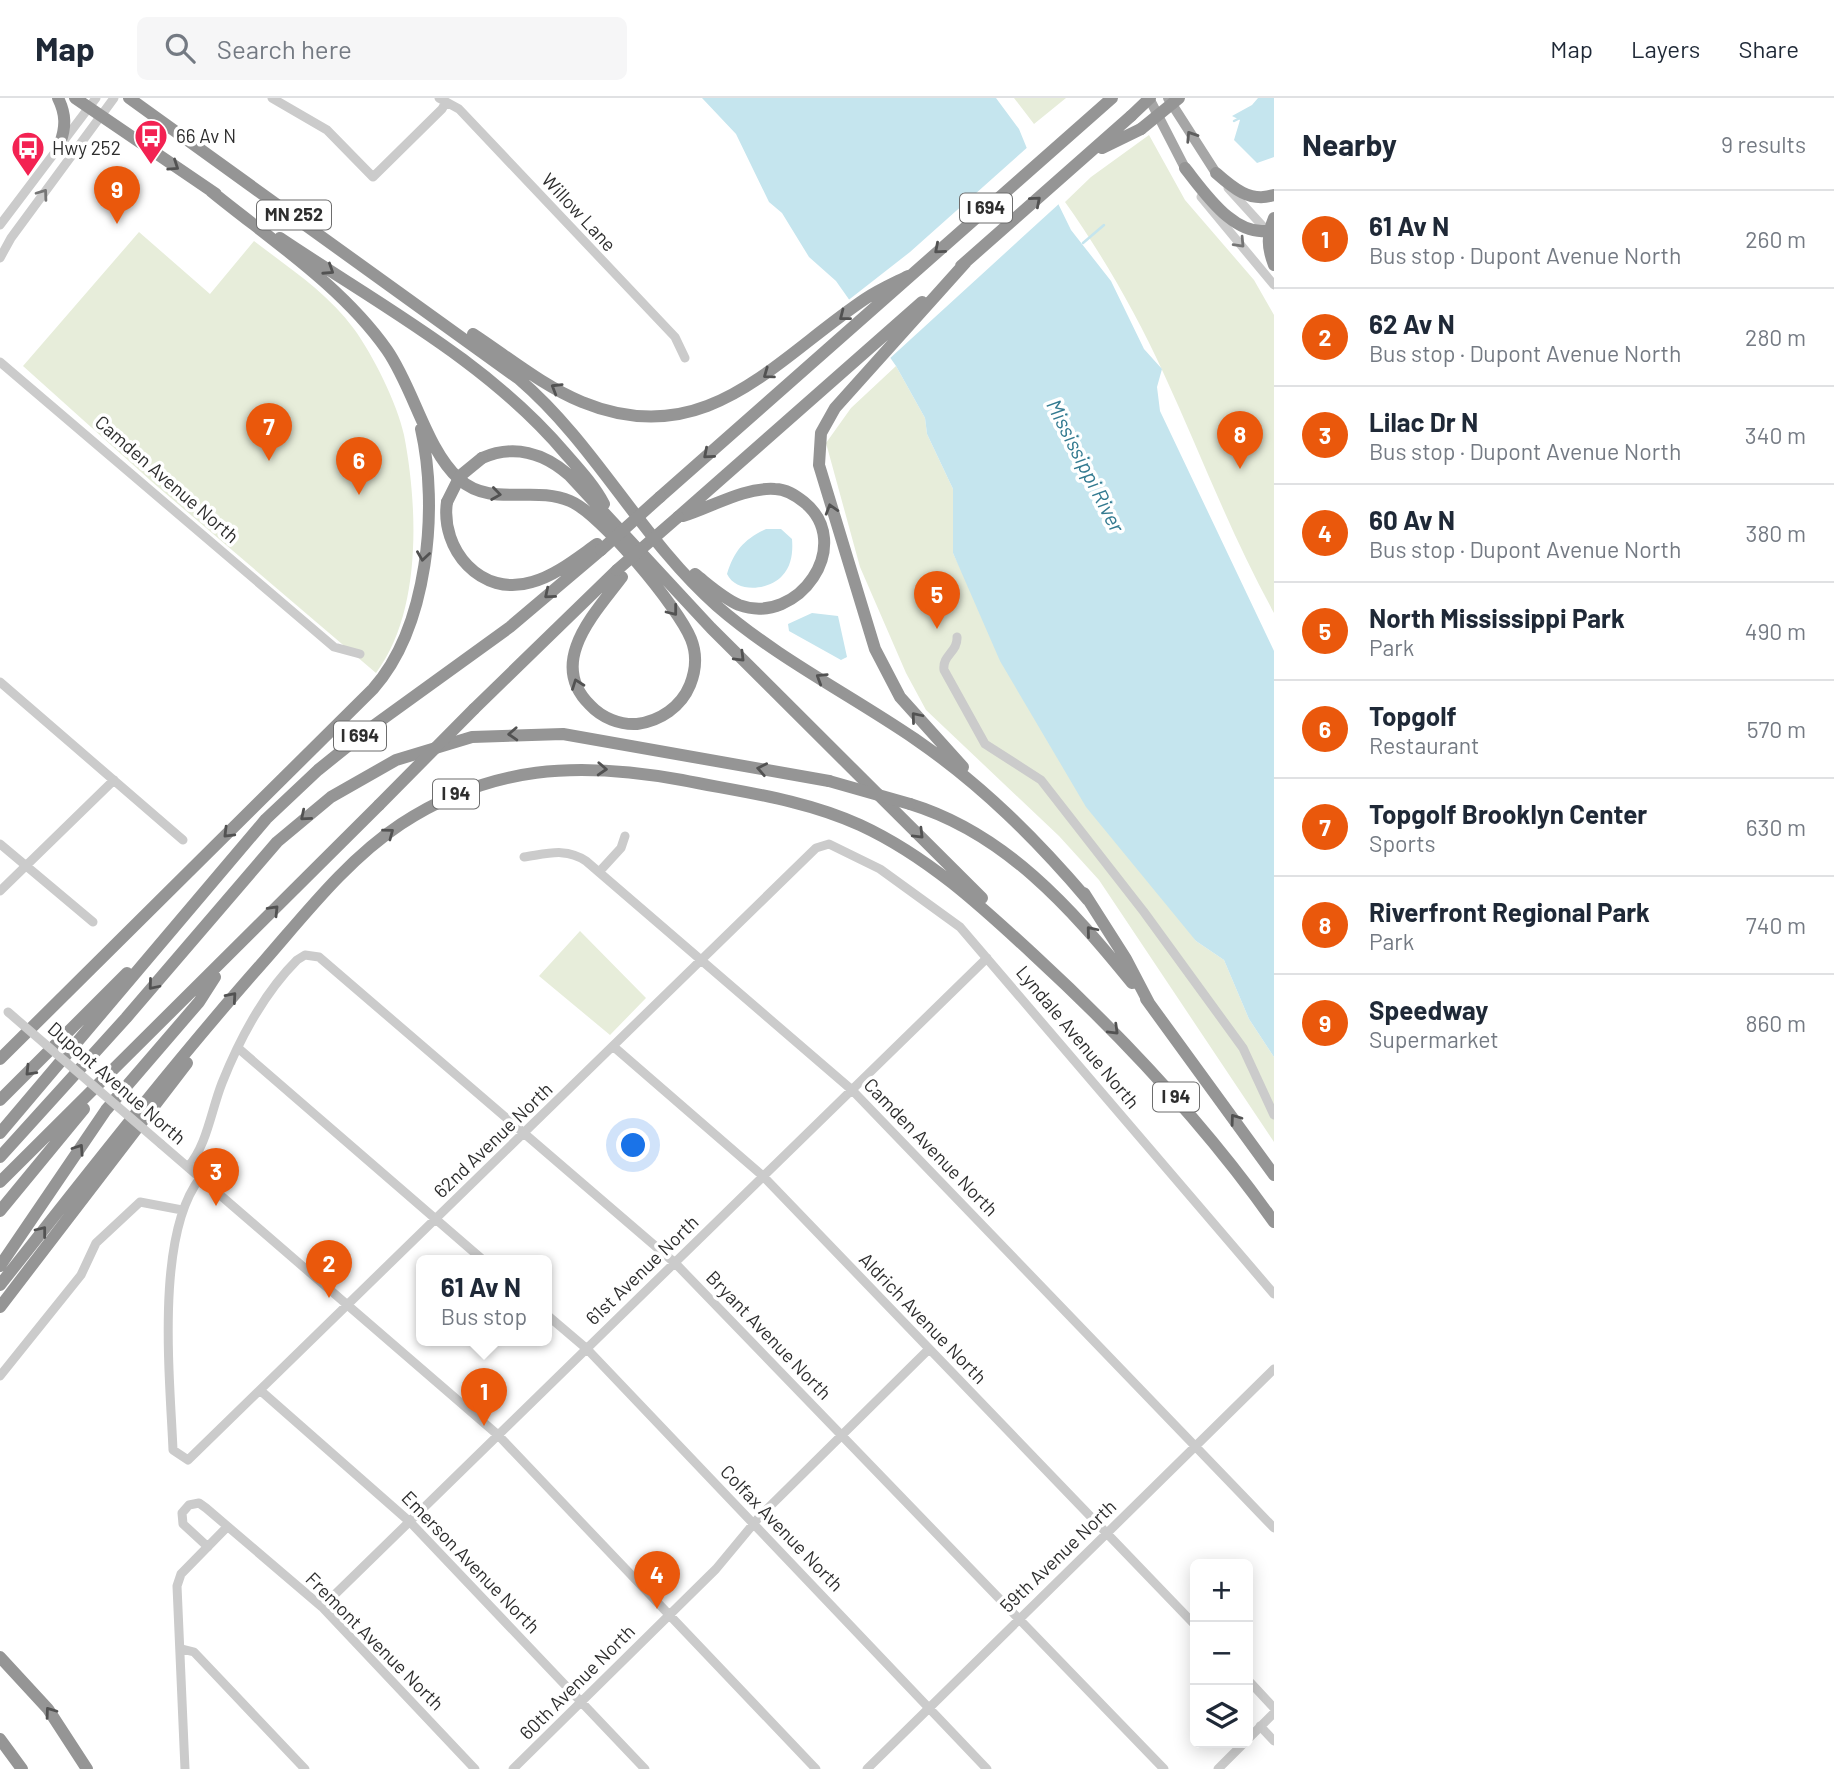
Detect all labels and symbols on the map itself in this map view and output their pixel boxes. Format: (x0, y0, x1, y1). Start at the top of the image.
bus stop icon: 66 Av N (132, 117, 170, 166)
place label: 66 Av N (176, 124, 236, 147)
bus stop icon: Hwy 252 (9, 129, 47, 178)
one-way arrow (1187, 131, 1199, 144)
place label: Hwy 252 (52, 136, 121, 159)
one-way arrow (166, 158, 179, 170)
pin: 9 (94, 166, 140, 224)
street label: Willow Lane (537, 168, 621, 256)
one-way arrow (35, 189, 48, 202)
road number: I 694 (960, 194, 1012, 222)
one-way arrow (1028, 197, 1041, 209)
road number: MN 252 (257, 201, 331, 230)
one-way arrow (1231, 235, 1244, 248)
one-way arrow (934, 241, 947, 253)
one-way arrow (321, 261, 334, 274)
one-way arrow (839, 308, 851, 321)
one-way arrow (763, 366, 776, 378)
one-way arrow (550, 383, 563, 396)
water label: Mississippi River (1042, 395, 1131, 536)
pin: 7 (246, 403, 292, 461)
street label: Camden Avenue North (91, 410, 244, 547)
pin: 8 (1217, 411, 1263, 469)
pin: 6 (336, 437, 382, 495)
one-way arrow (704, 446, 717, 458)
one-way arrow (490, 486, 502, 501)
one-way arrow (825, 503, 839, 516)
one-way arrow (416, 550, 431, 562)
pin: 5 (914, 571, 960, 629)
one-way arrow (545, 586, 558, 598)
one-way arrow (665, 603, 678, 616)
one-way arrow (732, 648, 745, 661)
one-way arrow (816, 674, 829, 687)
one-way arrow (571, 678, 585, 690)
one-way arrow (912, 713, 925, 725)
road number: I 694 (334, 722, 386, 750)
one-way arrow (507, 726, 518, 741)
one-way arrow (597, 761, 608, 776)
one-way arrow (756, 762, 767, 777)
road number: I 94 (433, 780, 479, 808)
one-way arrow (301, 808, 314, 820)
one-way arrow (223, 824, 236, 837)
one-way arrow (911, 825, 924, 838)
one-way arrow (381, 829, 394, 841)
one-way arrow (265, 906, 278, 919)
one-way arrow (1087, 926, 1099, 939)
street label: Lyndale Avenue North (1012, 961, 1145, 1113)
one-way arrow (149, 977, 161, 990)
one-way arrow (224, 992, 236, 1005)
street label: Dupont Avenue North (44, 1017, 191, 1149)
one-way arrow (1106, 1022, 1119, 1035)
one-way arrow (26, 1062, 39, 1075)
street label: Camden Avenue North (860, 1073, 1003, 1220)
street label: 62nd Avenue North (429, 1077, 557, 1202)
road number: I 94 (1153, 1082, 1199, 1112)
one-way arrow (1231, 1114, 1243, 1127)
your location (616, 1128, 650, 1162)
one-way arrow (71, 1144, 83, 1157)
pin: 3 (193, 1148, 239, 1206)
street label: 61st Avenue North (581, 1210, 703, 1329)
one-way arrow (34, 1226, 47, 1239)
pin: 2 (306, 1240, 352, 1298)
street label: Aldrich Avenue North (855, 1247, 992, 1388)
street label: Bryant Avenue North (702, 1265, 837, 1404)
pin: 1 (461, 1368, 507, 1426)
street label: Colfax Avenue North (716, 1460, 849, 1596)
street label: Emerson Avenue North (397, 1486, 545, 1638)
street label: 59th Avenue North (995, 1494, 1120, 1617)
pin: 4 (634, 1551, 680, 1609)
street label: Fremont Avenue North (301, 1567, 449, 1715)
street label: 60th Avenue North (514, 1619, 639, 1744)
one-way arrow (46, 1707, 58, 1720)

